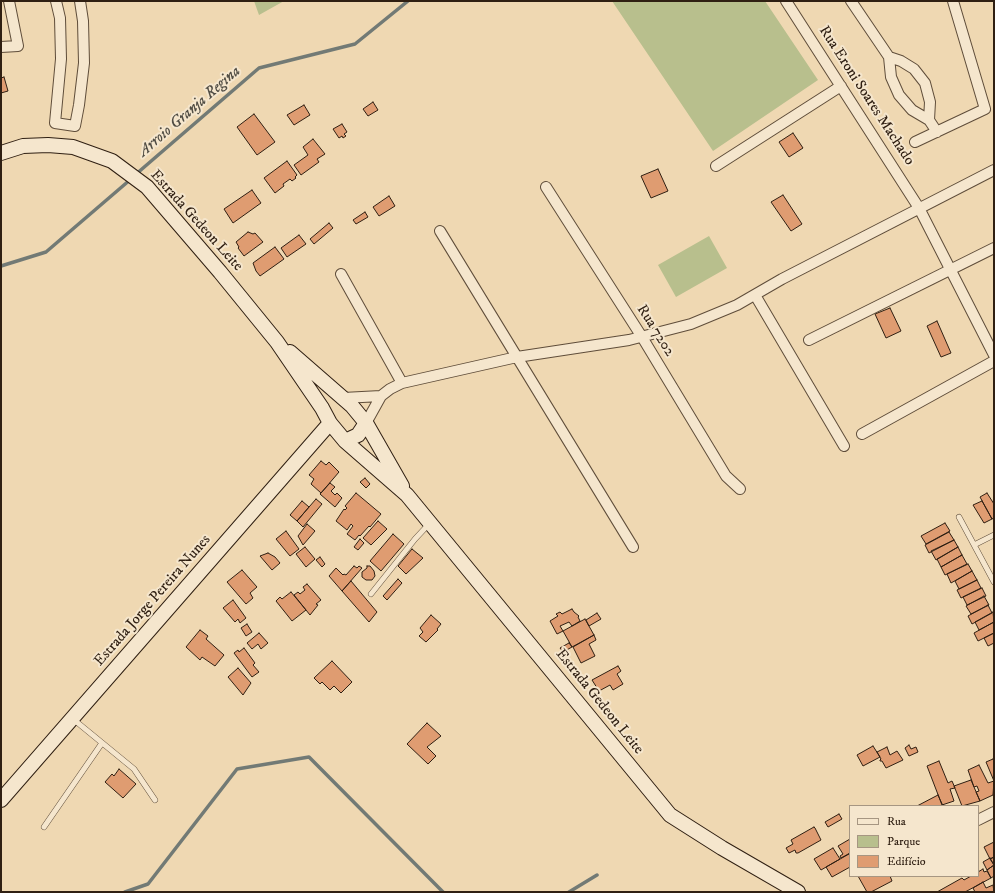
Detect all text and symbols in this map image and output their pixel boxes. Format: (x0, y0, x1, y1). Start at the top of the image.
street label: Rua Eroni Soares Machado (814, 23, 918, 169)
water label: Arroio Granja Regina (135, 62, 245, 162)
street label: Estrada Gedeon Leite (146, 167, 246, 275)
street label: Rua 7202 (632, 302, 678, 360)
street label: Estrada Jorge Pereira Nunes (91, 532, 215, 670)
street label: Estrada Gedeon Leite (551, 646, 647, 758)
legend (849, 805, 979, 877)
text: Rua (887, 814, 906, 829)
text: Parque (887, 834, 920, 849)
text: Edifício (887, 854, 926, 869)

